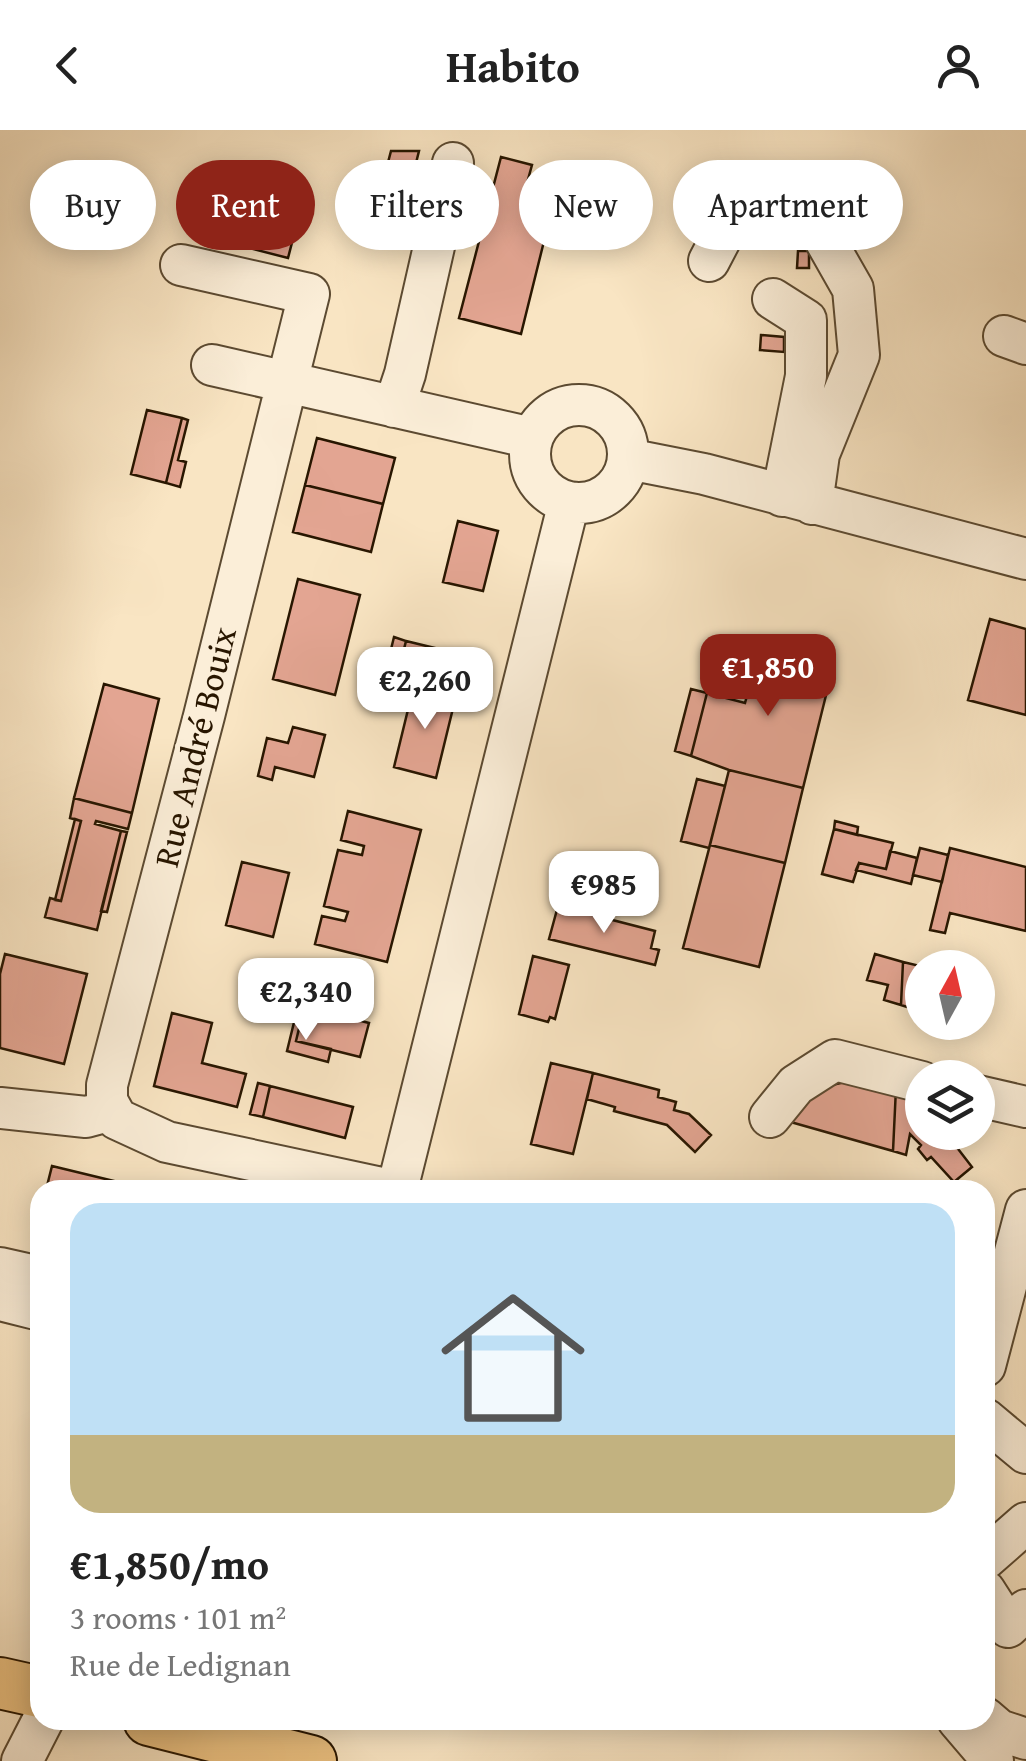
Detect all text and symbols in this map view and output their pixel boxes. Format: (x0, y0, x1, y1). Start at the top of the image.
text: Habito (446, 33, 580, 98)
icon: back (40, 38, 95, 93)
icon: person (931, 38, 986, 93)
chip: Buy (30, 160, 156, 250)
chip: Rent (176, 160, 315, 250)
chip: Filters (335, 160, 499, 250)
chip: New (519, 160, 653, 250)
chip: Apartment (673, 160, 903, 250)
street label: Rue André Bouix (140, 621, 249, 872)
pin: €1,850 (687, 634, 849, 719)
text: €1,850 (722, 643, 814, 690)
pin: €2,260 (344, 647, 506, 732)
text: €2,260 (379, 656, 471, 703)
pin: €985 (545, 851, 663, 936)
text: €985 (571, 860, 637, 907)
north arrow (905, 950, 995, 1040)
map controls (905, 950, 995, 1150)
pin: €2,340 (225, 958, 387, 1043)
text: €2,340 (260, 967, 352, 1014)
button: layers (905, 1060, 995, 1150)
icon: home (423, 1268, 603, 1448)
text: €1,850/mo (70, 1533, 269, 1594)
text: 3 rooms · 101 m² (70, 1594, 286, 1641)
text: Rue de Ledignan (70, 1641, 291, 1688)

